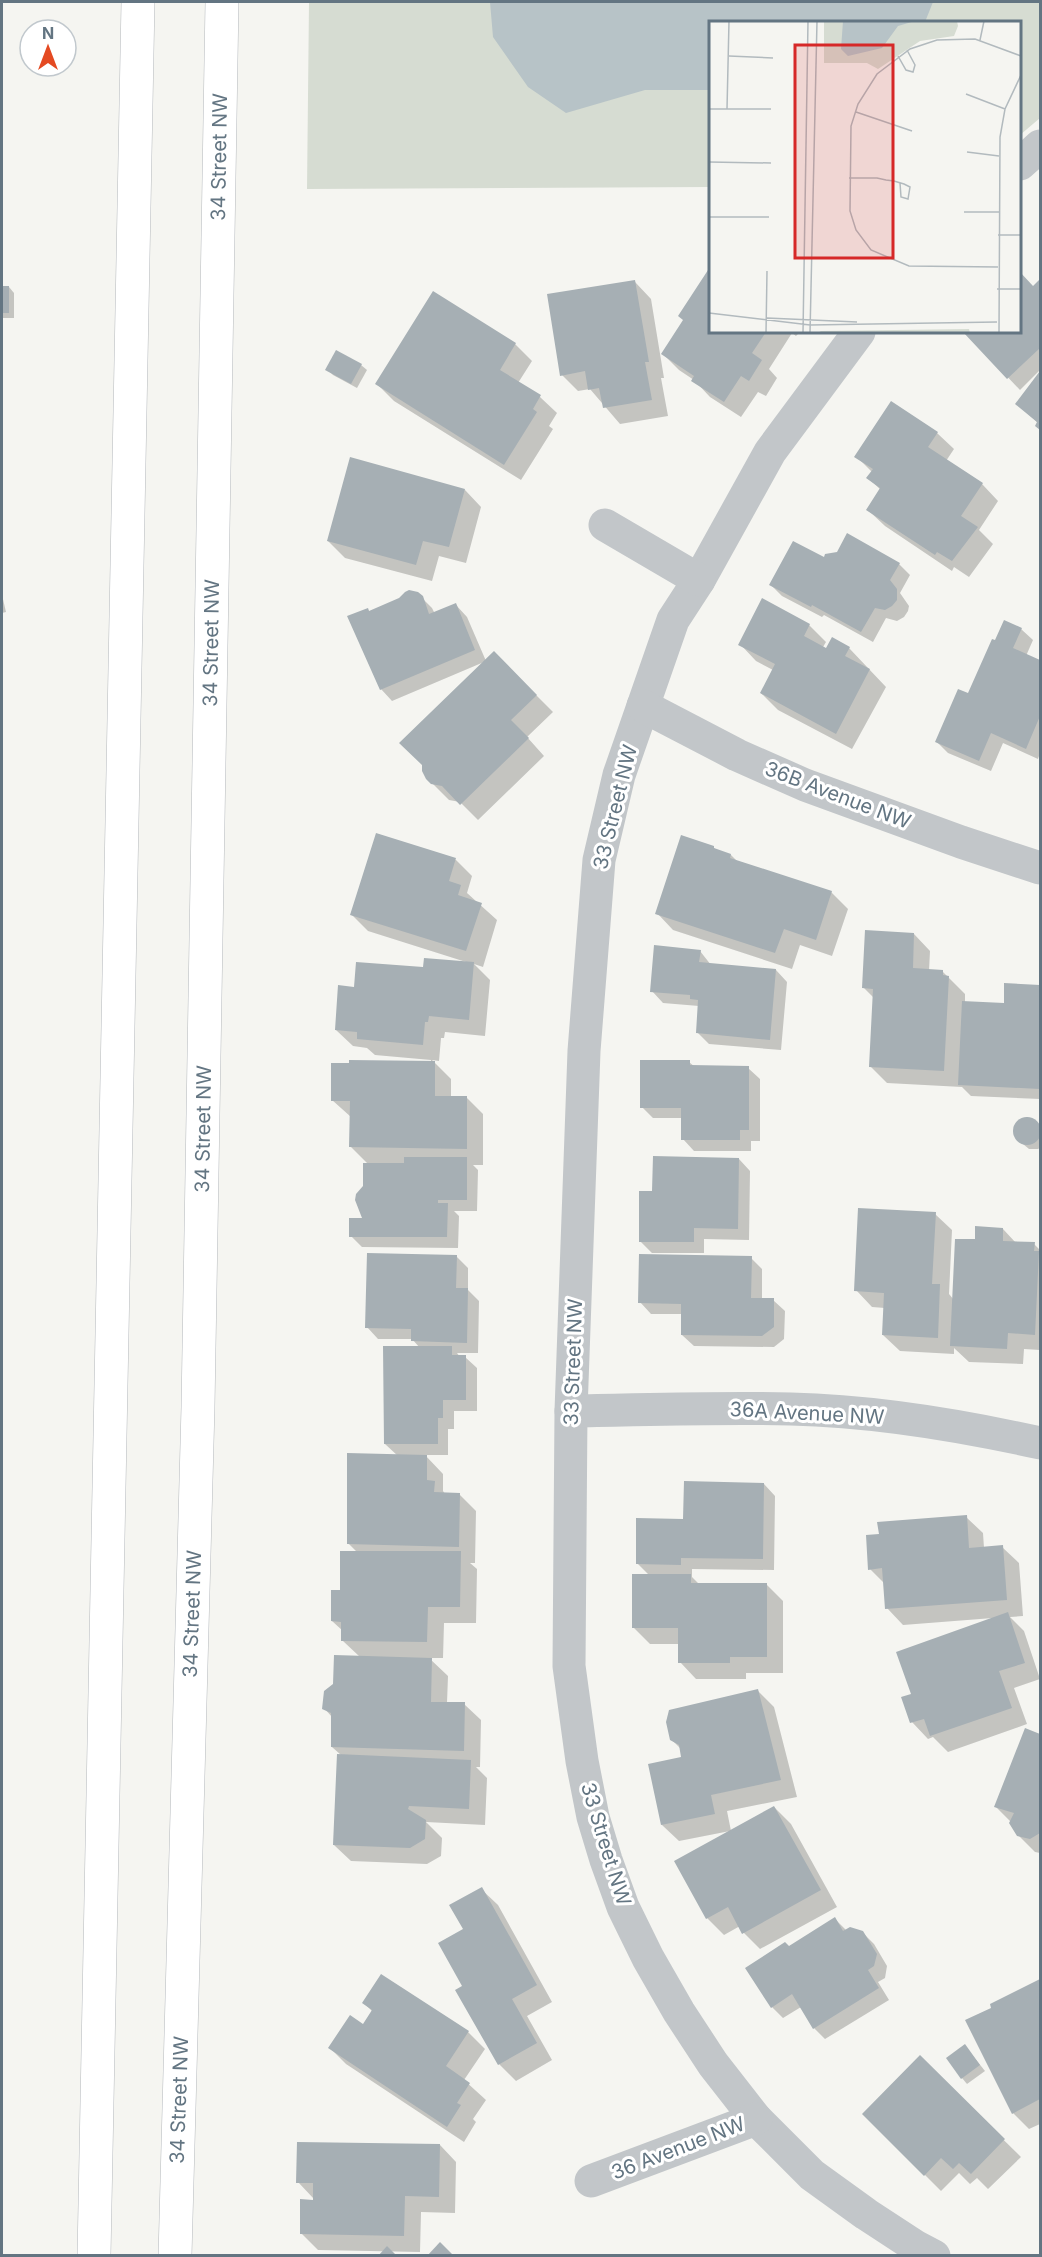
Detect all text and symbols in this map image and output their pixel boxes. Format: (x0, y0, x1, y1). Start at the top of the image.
north arrow (18, 18, 78, 78)
inset map (709, 21, 1021, 333)
text: N (42, 23, 54, 43)
street label: 34 Street NW (206, 93, 232, 221)
street label: 34 Street NW (198, 579, 224, 707)
street label: 33 Street NW (588, 742, 642, 872)
street label: 36B Avenue NW (762, 756, 915, 834)
street label: 34 Street NW (190, 1065, 216, 1193)
street label: 33 Street NW (559, 1298, 587, 1426)
street label: 36A Avenue NW (729, 1397, 885, 1429)
street label: 34 Street NW (178, 1549, 206, 1678)
street label: 33 Street NW (576, 1780, 636, 1909)
street label: 34 Street NW (165, 2035, 193, 2164)
street label: 36 Avenue NW (608, 2111, 748, 2184)

